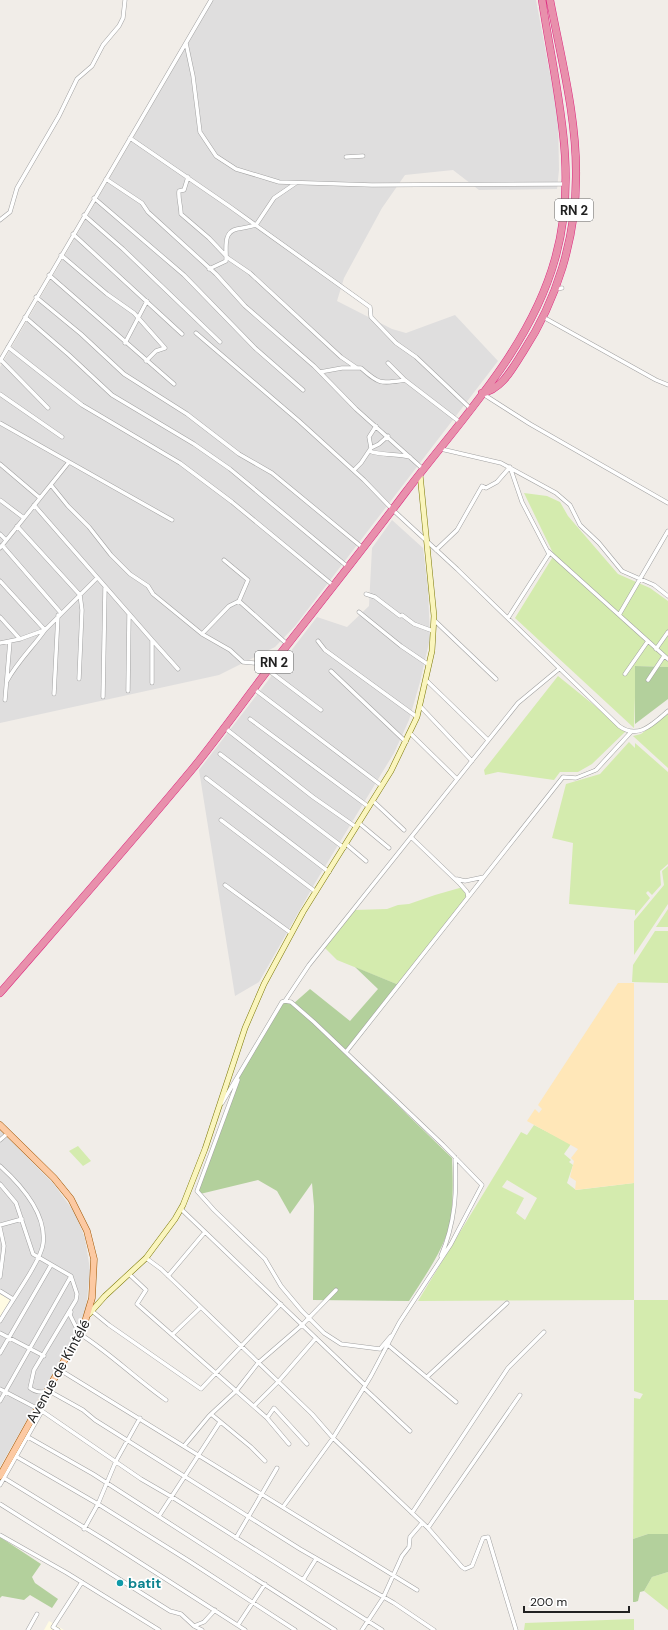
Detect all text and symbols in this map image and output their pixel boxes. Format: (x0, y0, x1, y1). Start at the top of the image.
road number: RN 2 (555, 199, 593, 221)
road number: RN 2 (255, 651, 293, 673)
street label: Avenue de Kintélé (22, 1316, 94, 1426)
place label: batit (128, 1574, 161, 1592)
marker: batit (115, 1578, 125, 1588)
scale bar (524, 1588, 629, 1614)
text: 200 m (530, 1594, 567, 1610)

